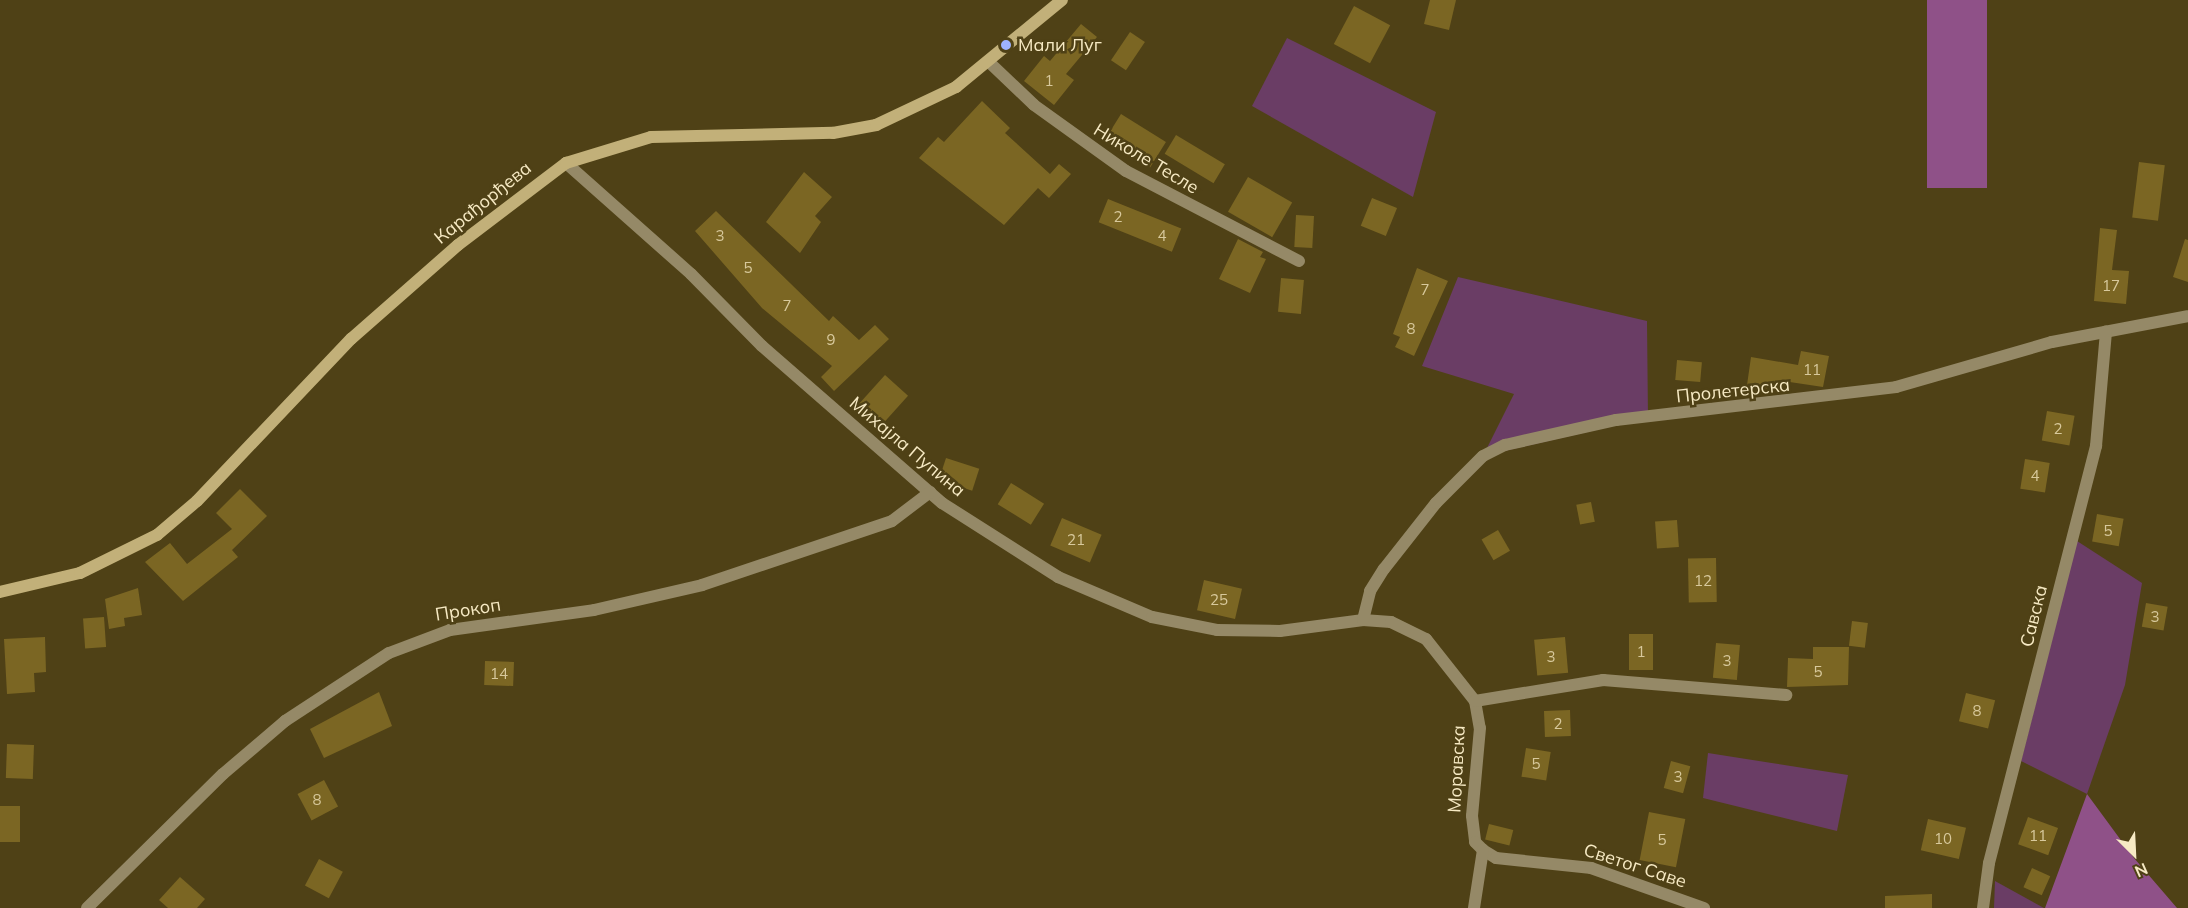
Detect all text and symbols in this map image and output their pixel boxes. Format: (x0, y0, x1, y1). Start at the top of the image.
place label: Мали Луг (1018, 34, 1102, 56)
marker: Мали Луг (999, 38, 1013, 52)
house number: 1 (1045, 72, 1053, 90)
street label: Николе Тесле (1090, 119, 1202, 199)
street label: Карађорђева (430, 157, 536, 249)
house number: 2 (1114, 208, 1122, 226)
house number: 3 (716, 227, 724, 245)
house number: 4 (1158, 227, 1166, 245)
house number: 5 (744, 259, 752, 277)
house number: 17 (2102, 277, 2120, 295)
house number: 7 (1421, 281, 1429, 299)
house number: 7 (783, 297, 791, 315)
house number: 8 (1407, 320, 1415, 338)
house number: 9 (827, 331, 835, 349)
house number: 11 (1803, 361, 1821, 379)
street label: Пролетерска (1675, 374, 1791, 408)
street label: Михајла Пупина (845, 392, 969, 502)
house number: 2 (2054, 420, 2062, 438)
house number: 4 (2031, 467, 2039, 485)
house number: 5 (2104, 522, 2112, 540)
house number: 21 (1067, 531, 1085, 549)
house number: 12 (1694, 572, 1712, 590)
street label: Савска (2016, 583, 2052, 649)
house number: 25 (1210, 591, 1228, 609)
street label: Прокоп (434, 594, 502, 626)
house number: 3 (2151, 608, 2159, 626)
house number: 1 (1637, 643, 1645, 661)
house number: 3 (1547, 648, 1555, 666)
house number: 3 (1723, 652, 1731, 670)
house number: 5 (1814, 663, 1822, 681)
house number: 14 (490, 665, 508, 683)
house number: 8 (1973, 702, 1981, 720)
house number: 2 (1554, 715, 1562, 733)
street label: Моравска (1444, 725, 1470, 813)
house number: 5 (1532, 755, 1540, 773)
house number: 3 (1674, 768, 1682, 786)
house number: 8 (313, 791, 321, 809)
north arrow (2104, 824, 2164, 884)
house number: 11 (2029, 827, 2047, 845)
house number: 10 (1934, 830, 1952, 848)
house number: 5 (1658, 831, 1666, 849)
street label: Светог Саве (1581, 839, 1689, 893)
text: N (2132, 859, 2151, 882)

